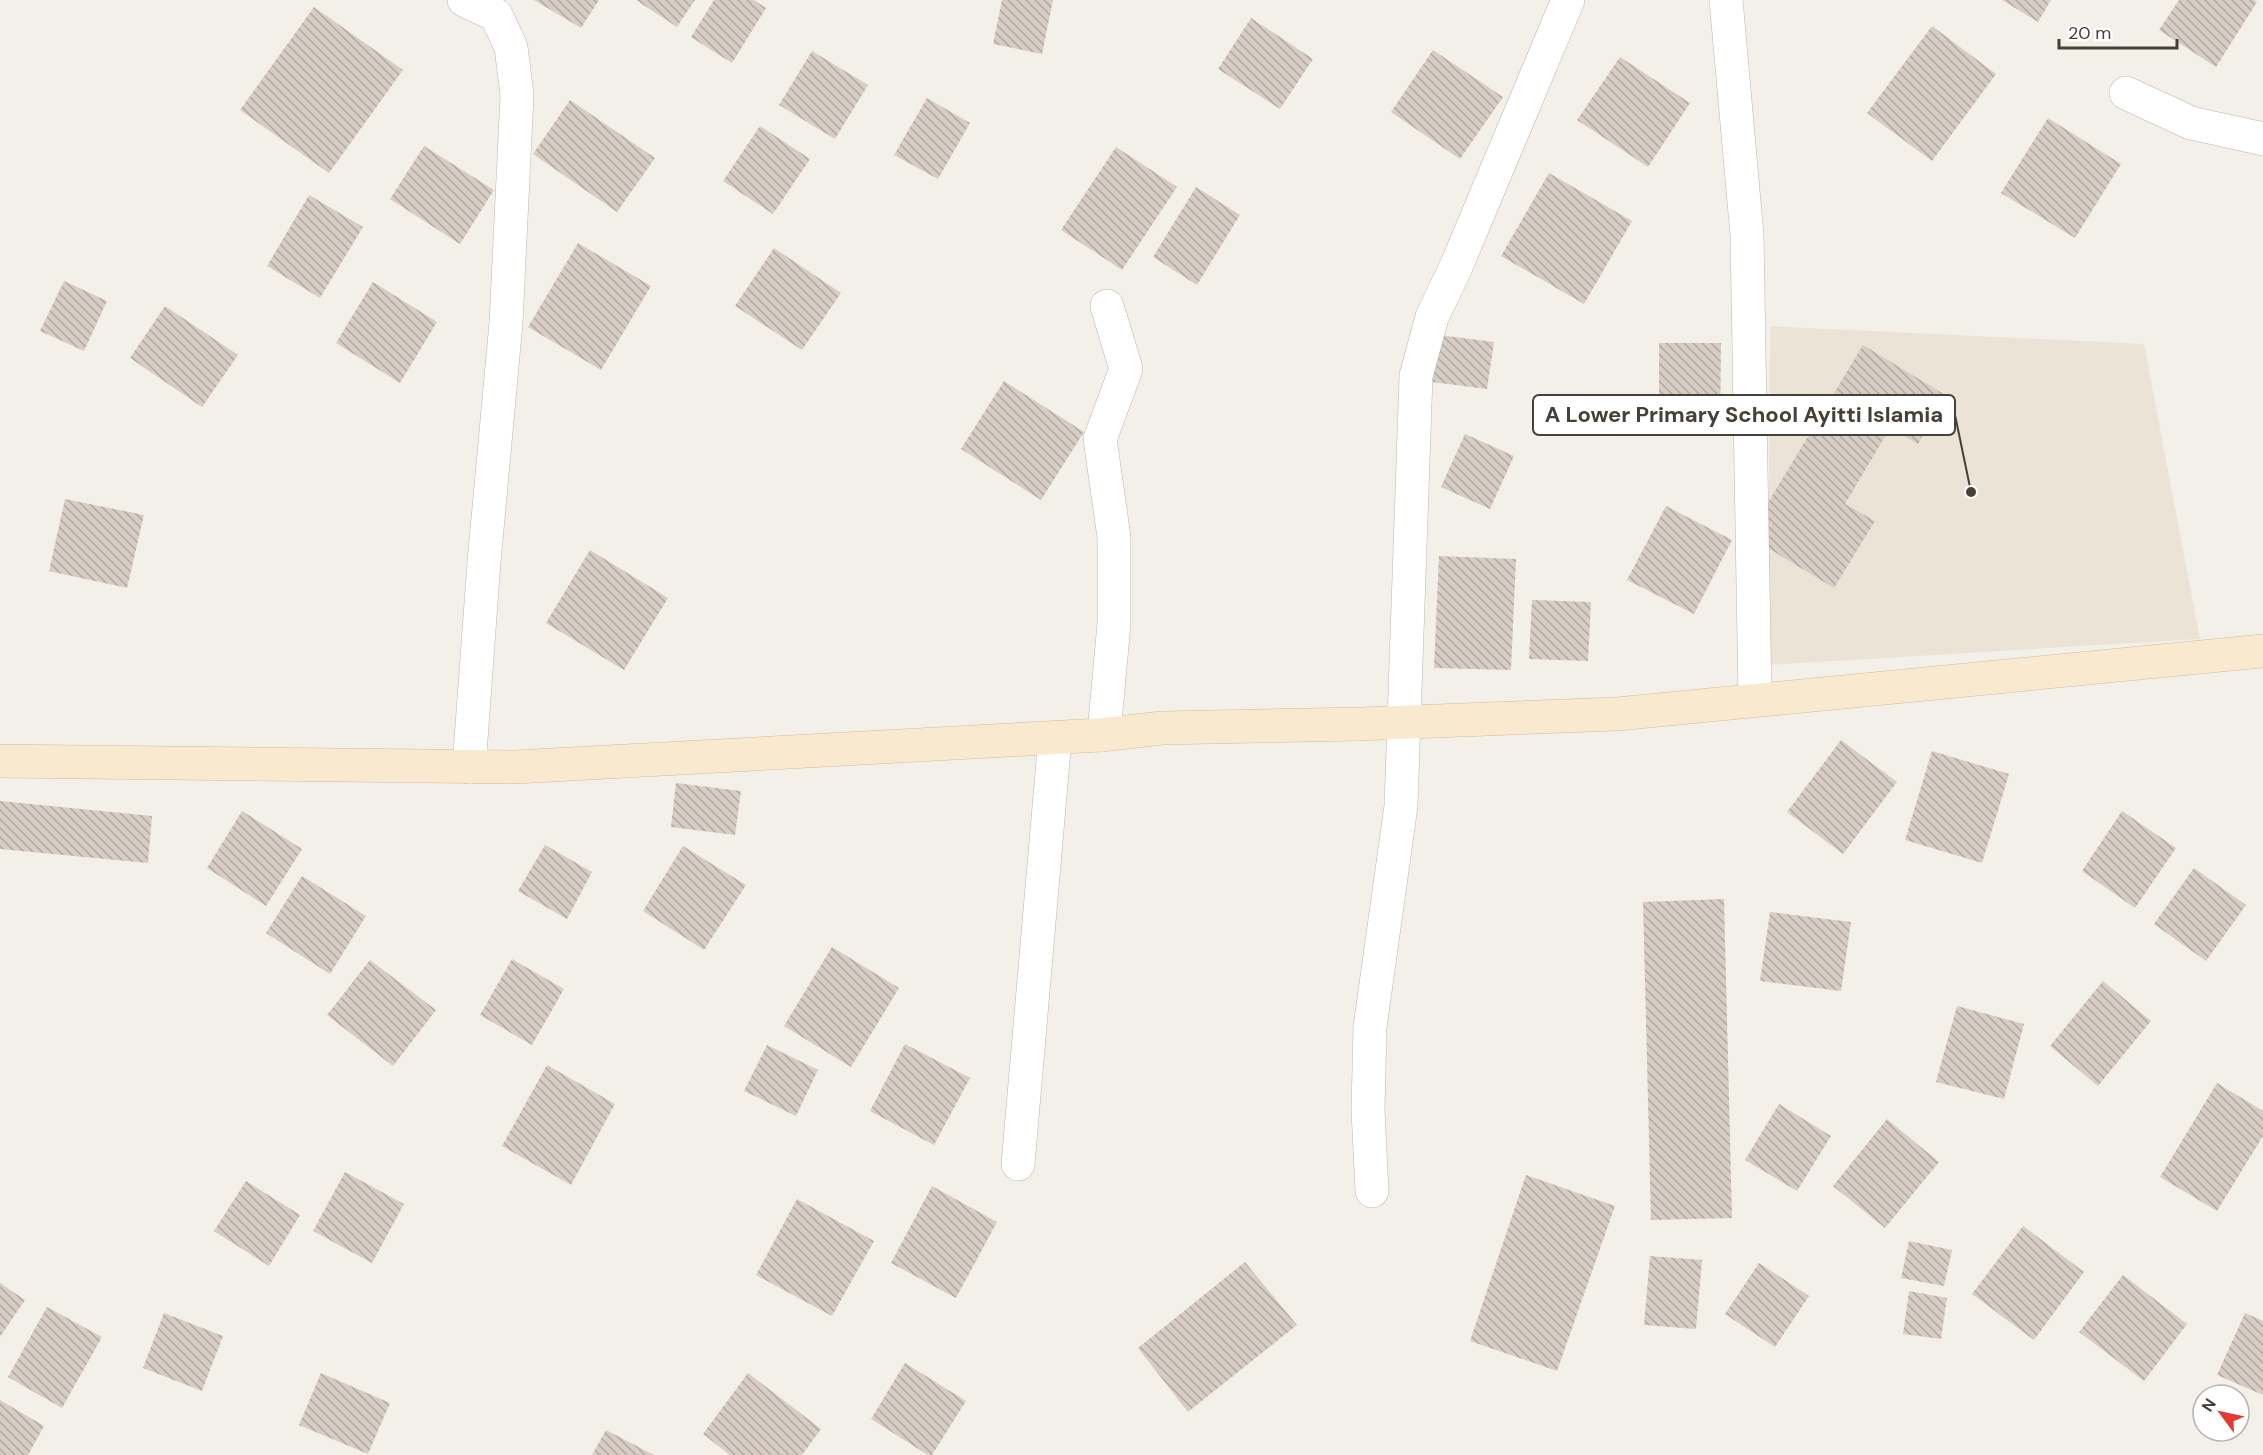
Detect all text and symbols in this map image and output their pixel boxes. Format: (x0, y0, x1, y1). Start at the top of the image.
scale bar (2059, 12, 2178, 50)
text: 20 m (2068, 21, 2111, 45)
callout: A Lower Primary School Ayitti Islamia (1533, 395, 1955, 435)
text: A Lower Primary School Ayitti Islamia (1545, 400, 1943, 429)
north arrow (2191, 1383, 2251, 1443)
text: N (2197, 1394, 2221, 1416)

